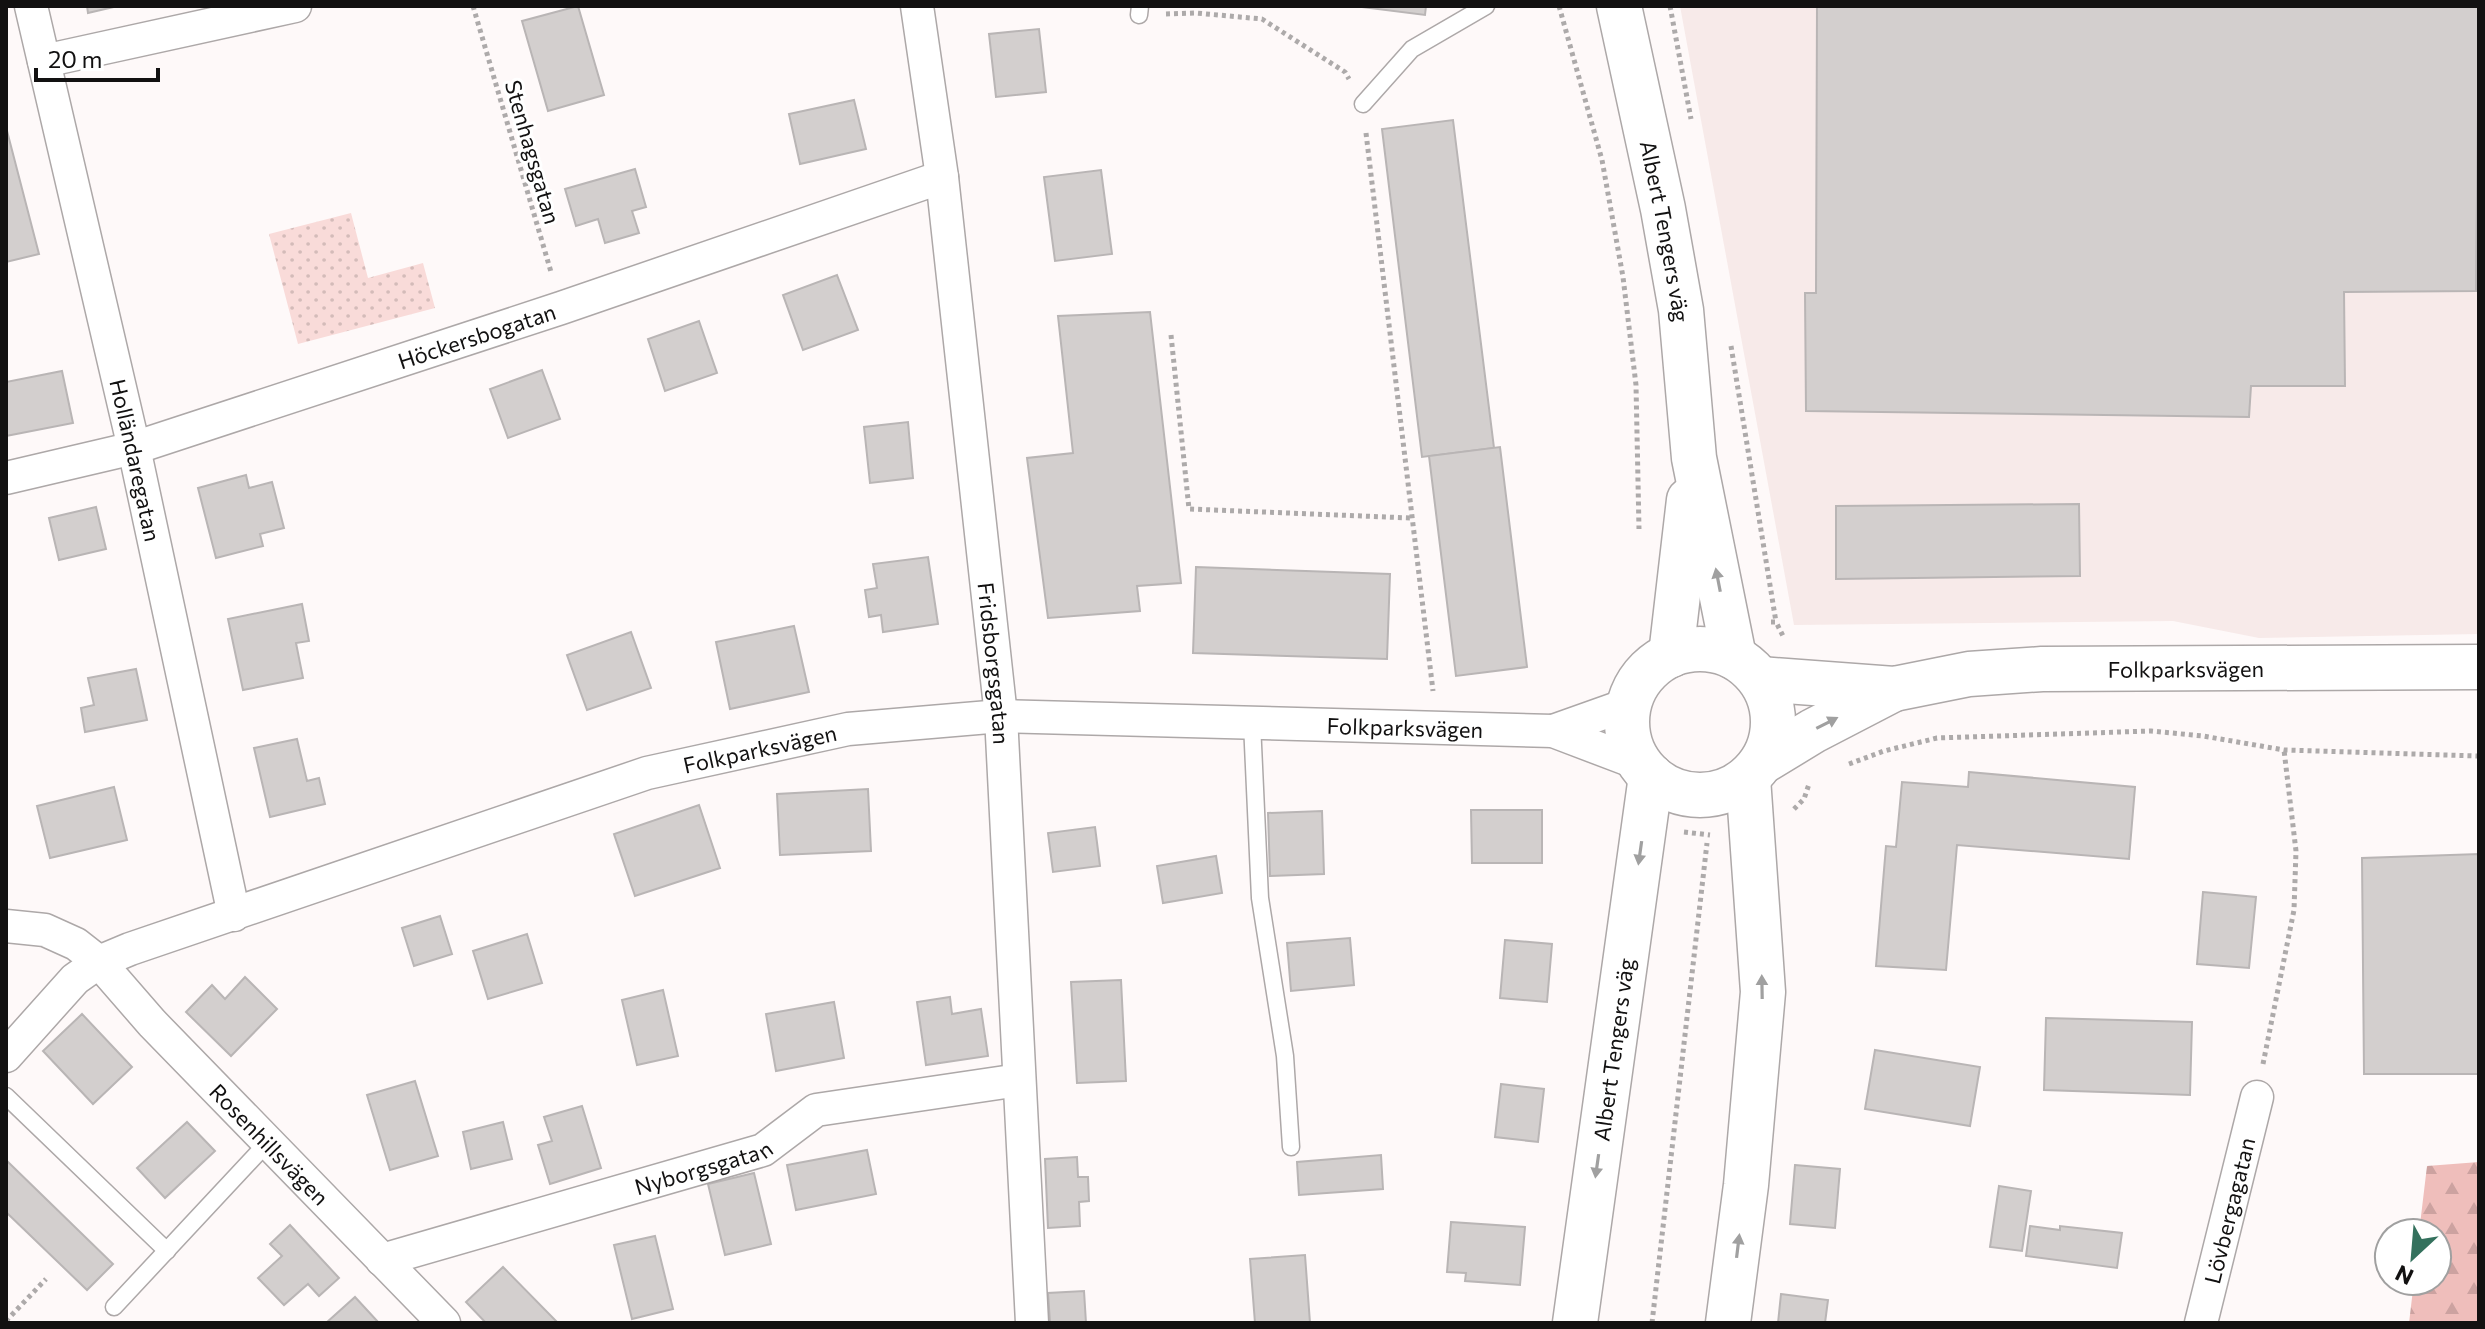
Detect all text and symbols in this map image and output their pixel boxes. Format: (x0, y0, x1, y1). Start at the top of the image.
scale bar (36, 32, 158, 82)
text: 20 m (48, 44, 102, 73)
street label: Stenhagsgatan (500, 77, 566, 227)
street label: Albert Tengers väg (1635, 138, 1695, 323)
street label: Höckersbogatan (394, 297, 559, 374)
street label: Holländaregatan (105, 376, 167, 544)
one-way arrow (1711, 568, 1724, 593)
street label: Fridsborgsgatan (973, 581, 1016, 745)
street label: Folkparksvägen (2108, 654, 2264, 682)
street label: Folkparksvägen (1326, 711, 1483, 743)
one-way arrow (1815, 717, 1838, 730)
street label: Folkparksvägen (681, 718, 839, 778)
one-way arrow (1633, 841, 1646, 866)
street label: Albert Tengers väg (1587, 956, 1639, 1143)
one-way arrow (1756, 974, 1768, 999)
street label: Rosenhillsvägen (205, 1078, 335, 1210)
street label: Nyborgsgatan (631, 1134, 778, 1200)
street label: Lövbergagatan (2198, 1134, 2260, 1286)
one-way arrow (1590, 1154, 1603, 1179)
north arrow (2373, 1217, 2453, 1297)
one-way arrow (1732, 1233, 1745, 1258)
text: N (2391, 1260, 2417, 1291)

